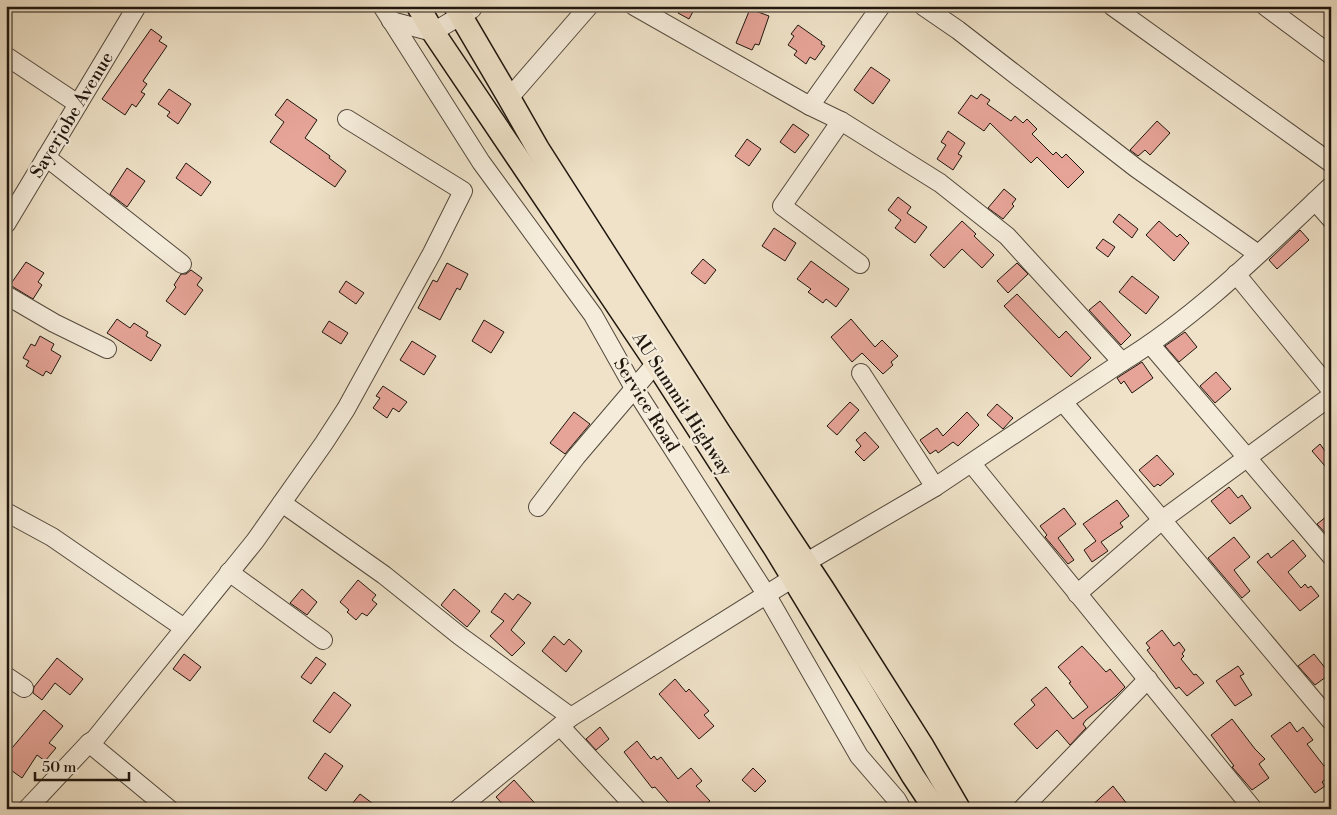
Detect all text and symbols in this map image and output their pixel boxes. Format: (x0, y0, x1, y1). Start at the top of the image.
street label: Sayerjobe Avenue (25, 48, 119, 182)
street label: AU Summit Highway (626, 327, 737, 480)
street label: Service Road (608, 354, 684, 457)
scale bar (35, 750, 129, 782)
text: 50 m (42, 758, 76, 777)

